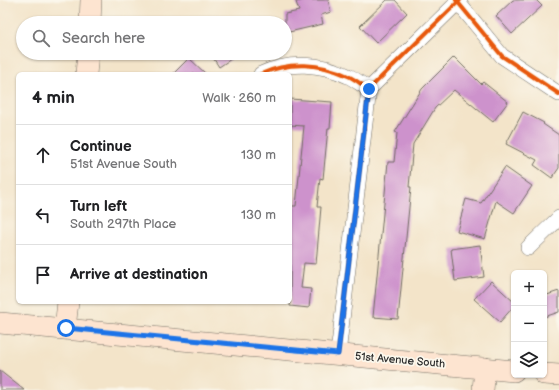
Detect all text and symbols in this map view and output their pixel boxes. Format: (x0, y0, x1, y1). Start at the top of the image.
search box (16, 16, 292, 60)
icon: search (30, 27, 52, 49)
text: Search here (62, 29, 145, 48)
route end (360, 80, 378, 98)
text: 4 min (32, 88, 75, 108)
text: Walk · 260 m (202, 90, 276, 106)
text: Continue (70, 137, 132, 156)
icon: ahead (32, 144, 54, 166)
text: 130 m (241, 147, 276, 163)
text: 51st Avenue South (70, 156, 177, 172)
text: Turn left (70, 197, 127, 216)
icon: left (32, 204, 54, 226)
text: 130 m (241, 207, 276, 223)
text: South 297th Place (70, 216, 176, 232)
icon: arrive (32, 264, 54, 286)
text: Arrive at destination (70, 265, 208, 284)
map controls (511, 270, 547, 378)
button: + (511, 270, 547, 306)
button: − (511, 306, 547, 342)
route start (57, 319, 75, 337)
button: layers (511, 342, 547, 378)
street label: 51st Avenue South (354, 350, 446, 370)

